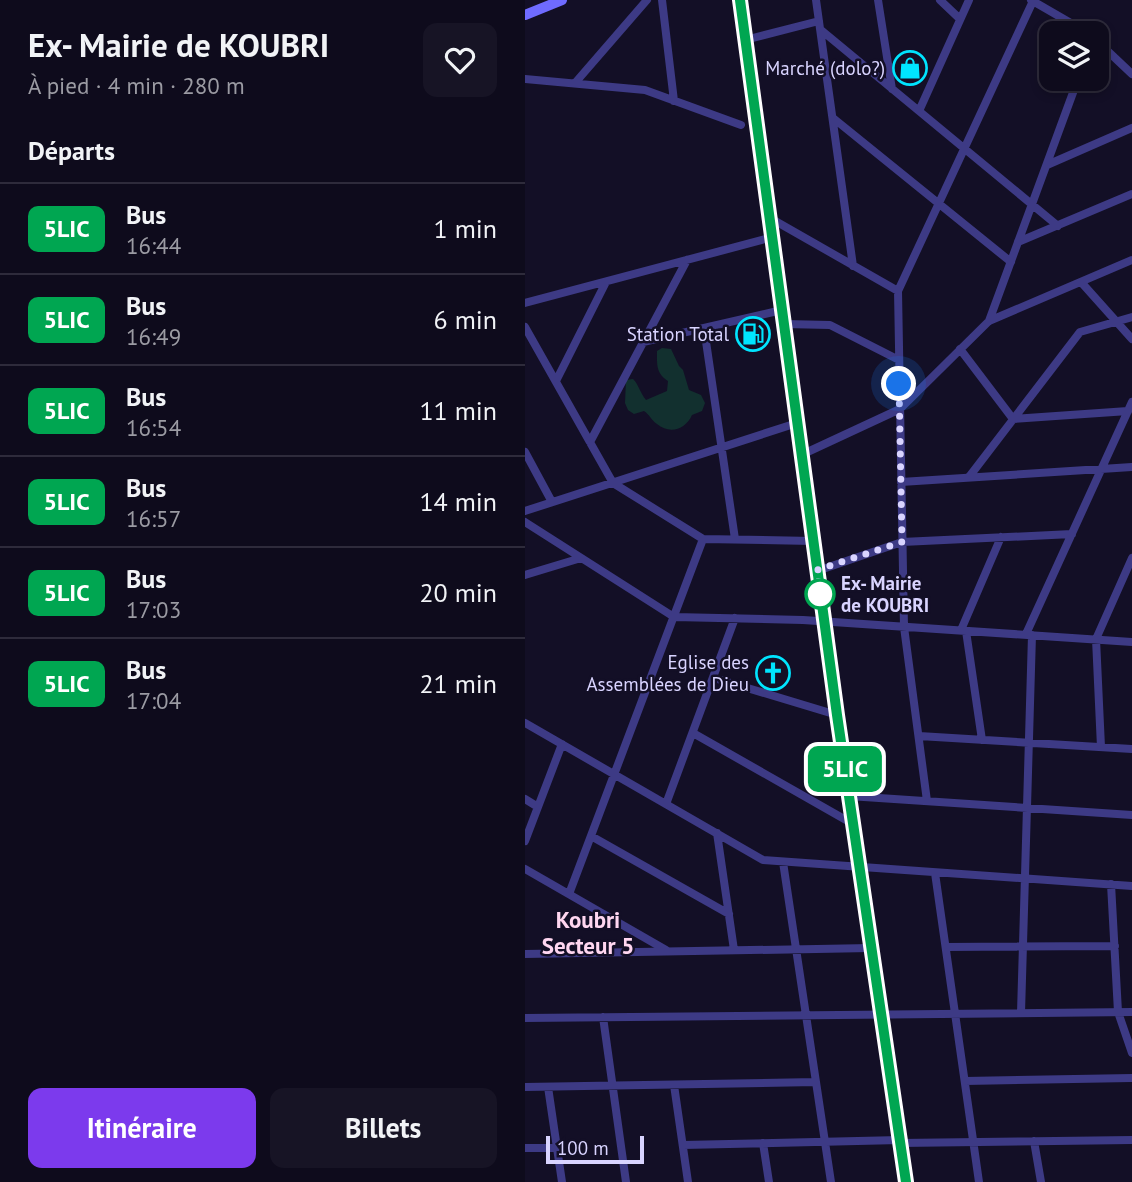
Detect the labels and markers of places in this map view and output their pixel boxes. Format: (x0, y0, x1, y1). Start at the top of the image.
shop icon: Marché (dolo?) (891, 49, 929, 87)
place label: Marché (dolo?) (765, 56, 885, 80)
fuel station icon: Station Total (734, 315, 772, 353)
place label: Station Total (627, 322, 729, 346)
place label: Ex- Mairie de KOUBRI (841, 571, 929, 617)
marker: Ex- Mairie de KOUBRI (805, 579, 835, 609)
place label: Eglise des Assemblées de Dieu (586, 650, 749, 696)
church icon: Eglise des Assemblées de Dieu (754, 654, 792, 692)

